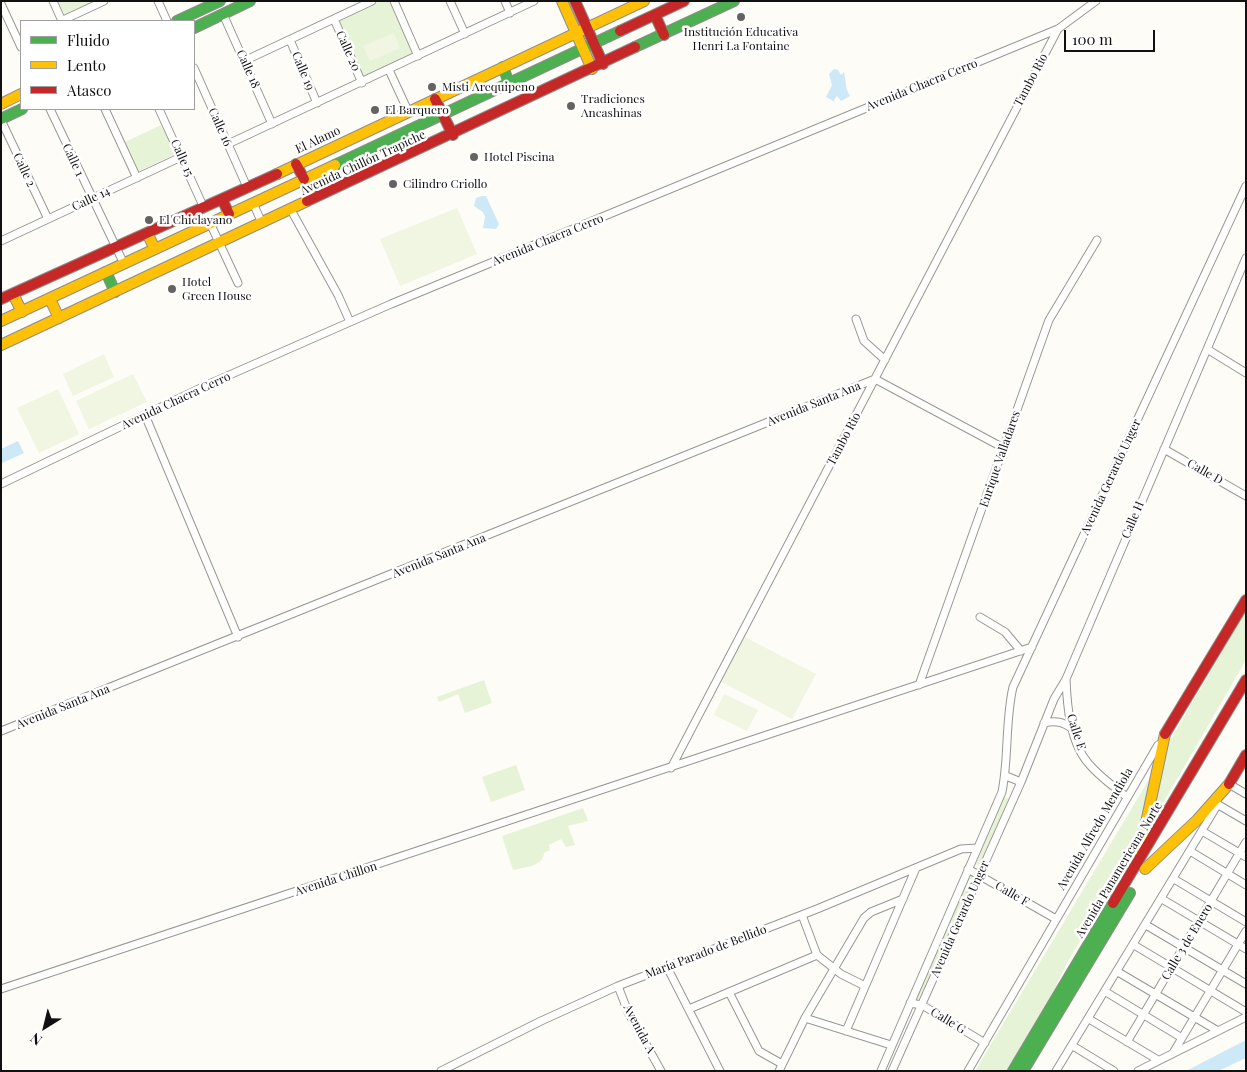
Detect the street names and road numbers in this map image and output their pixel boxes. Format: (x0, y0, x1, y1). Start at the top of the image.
street label: Calle 20 (333, 28, 363, 74)
street label: Calle 18 (233, 47, 263, 91)
street label: Calle 19 (288, 50, 318, 92)
street label: Tambo Rio (1011, 51, 1051, 109)
street label: Avenida Chacra Cerro (864, 56, 980, 114)
street label: Calle 16 (205, 105, 235, 149)
street label: El Alamo (293, 123, 343, 157)
street label: Avenida Chillón Trapiche (298, 128, 428, 198)
street label: Calle 15 (167, 137, 197, 179)
street label: Calle 1 (59, 141, 87, 179)
street label: Calle 2 (10, 151, 38, 189)
street label: Calle 14 (70, 184, 112, 214)
street label: Avenida Chacra Cerro (490, 211, 606, 269)
street label: Avenida Chacra Cerro (119, 369, 233, 433)
street label: Avenida Santa Ana (765, 379, 863, 429)
street label: Enrique Valladares (977, 409, 1023, 509)
street label: Tambo Rio (824, 410, 864, 468)
street label: Avenida Gerardo Unger (1078, 417, 1144, 537)
street label: Calle D (1185, 456, 1225, 488)
street label: Calle H (1119, 499, 1147, 541)
street label: Avenida Santa Ana (390, 531, 488, 581)
street label: Avenida Santa Ana (14, 682, 112, 732)
street label: Calle E (1063, 712, 1089, 752)
street label: Avenida Alfredo Mendiola (1054, 765, 1136, 893)
street label: Avenida Panamericana Norte (1073, 799, 1165, 941)
street label: Avenida Gerardo Unger (928, 858, 992, 980)
street label: Avenida Chillon (293, 859, 379, 899)
street label: Calle F (992, 879, 1032, 909)
street label: Calle 3 de Enero (1159, 901, 1215, 983)
street label: María Parado de Bellido (643, 922, 769, 982)
street label: Avenida A (620, 1002, 658, 1056)
street label: Calle G (928, 1005, 968, 1037)

